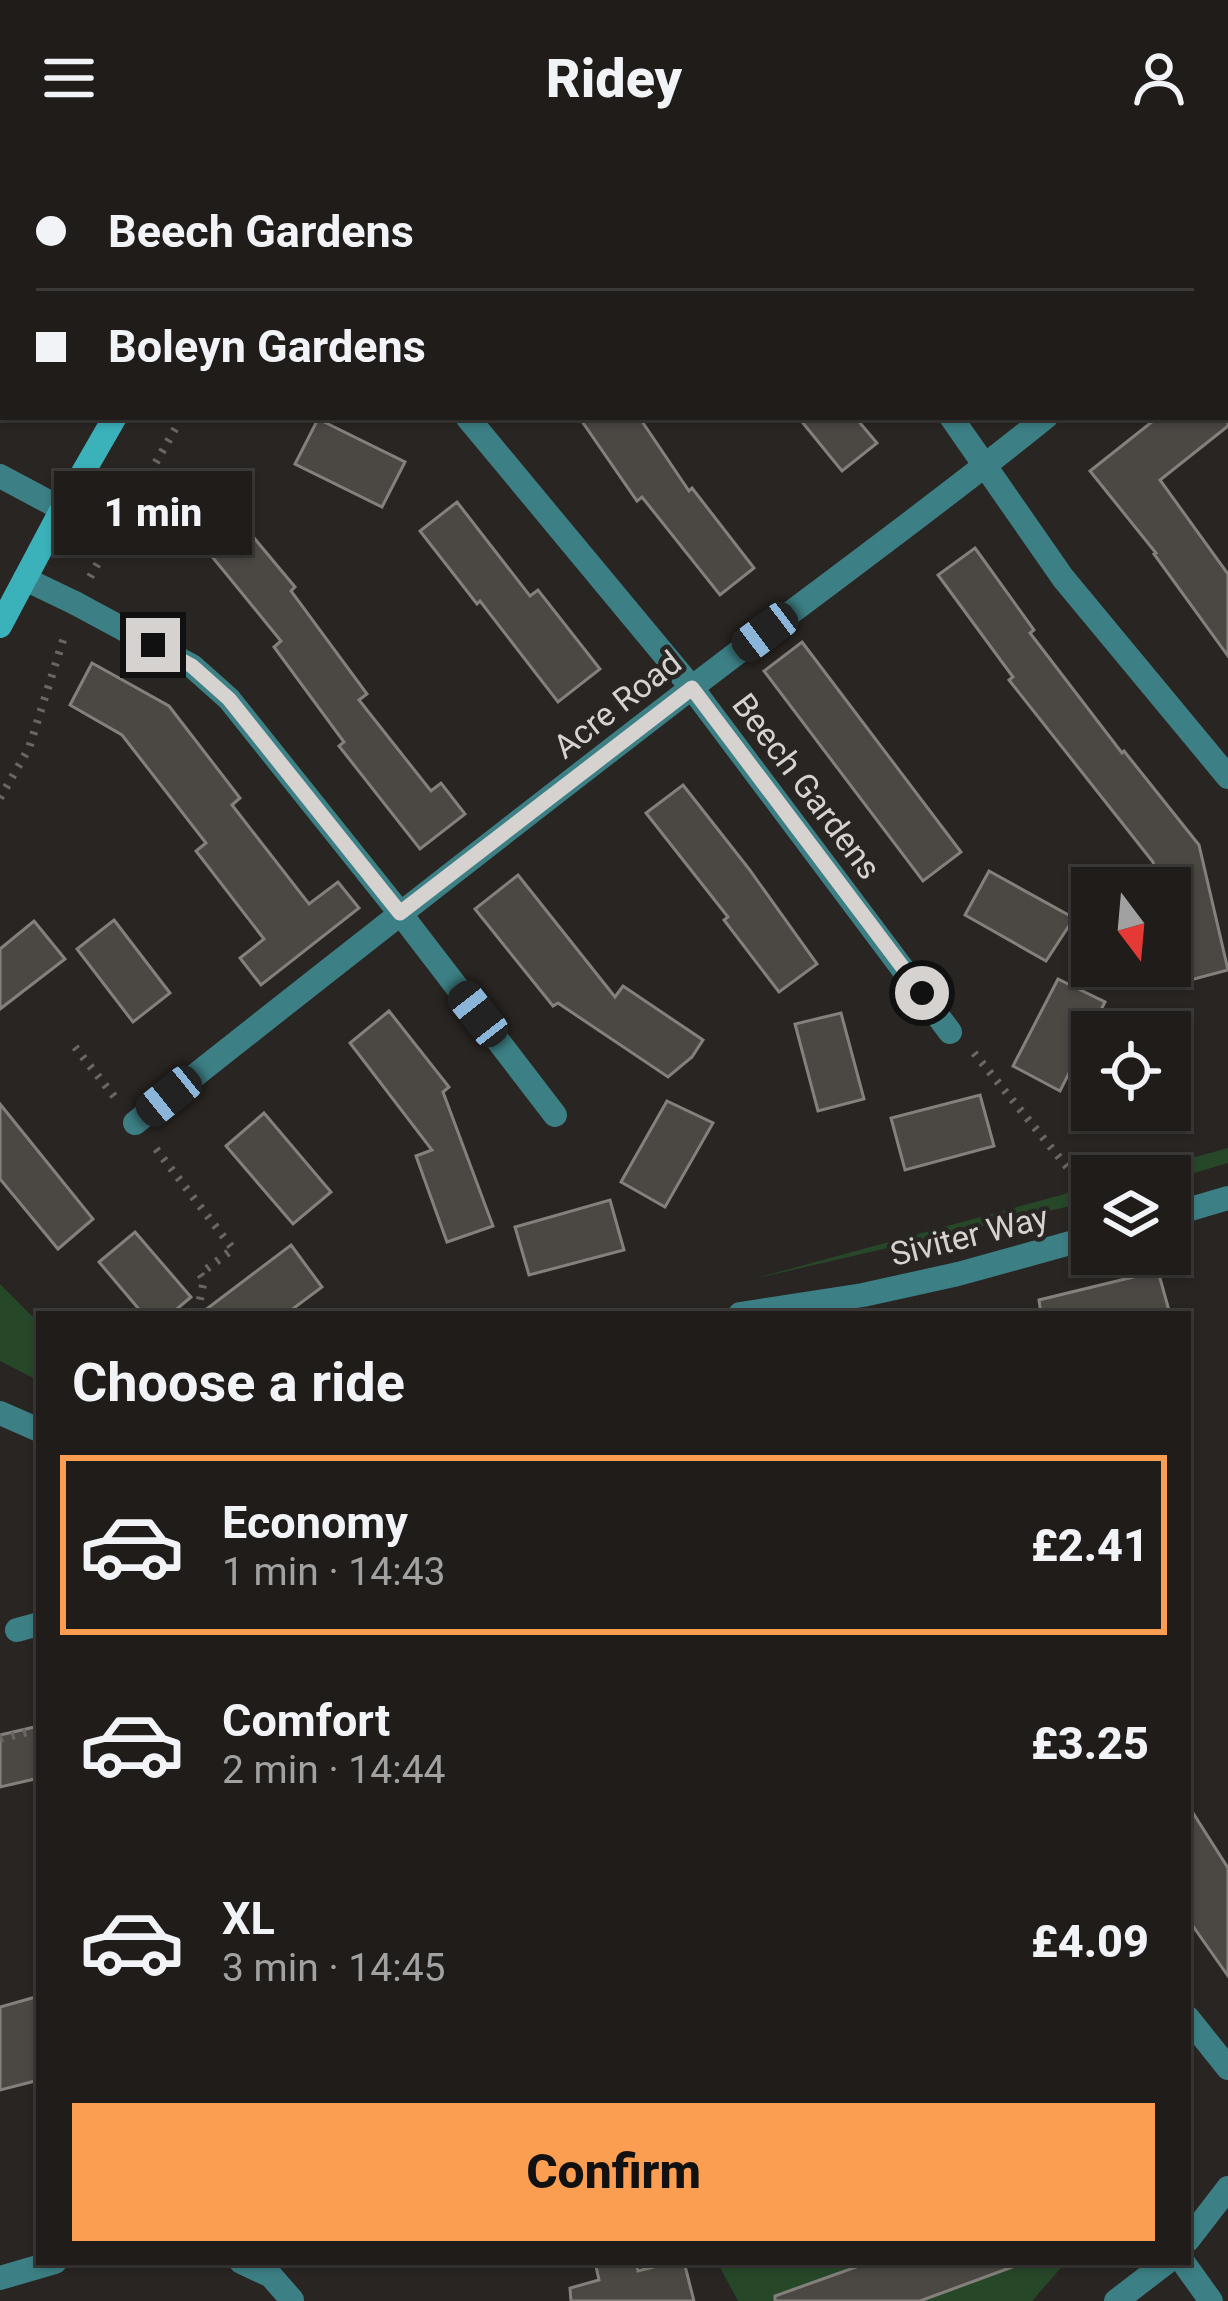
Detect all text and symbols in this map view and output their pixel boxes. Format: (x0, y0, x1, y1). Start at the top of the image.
icon: menu (36, 45, 102, 111)
icon: person (1126, 45, 1192, 111)
text: Ridey (546, 47, 682, 110)
text: Beech Gardens (108, 205, 414, 258)
text: Boleyn Gardens (108, 320, 426, 373)
callout: 1 min (54, 471, 252, 555)
text: 1 min (104, 490, 202, 536)
car (725, 596, 805, 668)
route end (126, 618, 180, 672)
street label: Acre Road (546, 643, 689, 766)
street label: Beech Gardens (724, 686, 889, 887)
north arrow (1071, 867, 1191, 987)
map controls (1071, 867, 1191, 1275)
route start (895, 966, 949, 1020)
car (442, 975, 514, 1053)
button: locate (1071, 1011, 1191, 1131)
car (130, 1059, 208, 1133)
button: layers (1071, 1155, 1191, 1275)
street label: Siviter Way (886, 1197, 1052, 1274)
text: Choose a ride (72, 1351, 405, 1414)
icon: car (78, 1491, 186, 1599)
text: Economy (222, 1496, 408, 1549)
text: £2.41 (1031, 1519, 1149, 1572)
text: 1 min · 14:43 (222, 1549, 445, 1595)
icon: car (78, 1689, 186, 1797)
text: Comfort (222, 1694, 390, 1747)
text: £3.25 (1031, 1717, 1149, 1770)
text: 2 min · 14:44 (222, 1747, 445, 1793)
icon: car (78, 1887, 186, 1995)
text: XL (222, 1892, 275, 1945)
text: £4.09 (1031, 1915, 1149, 1968)
text: 3 min · 14:45 (222, 1945, 445, 1991)
button: Confirm (72, 2103, 1155, 2241)

